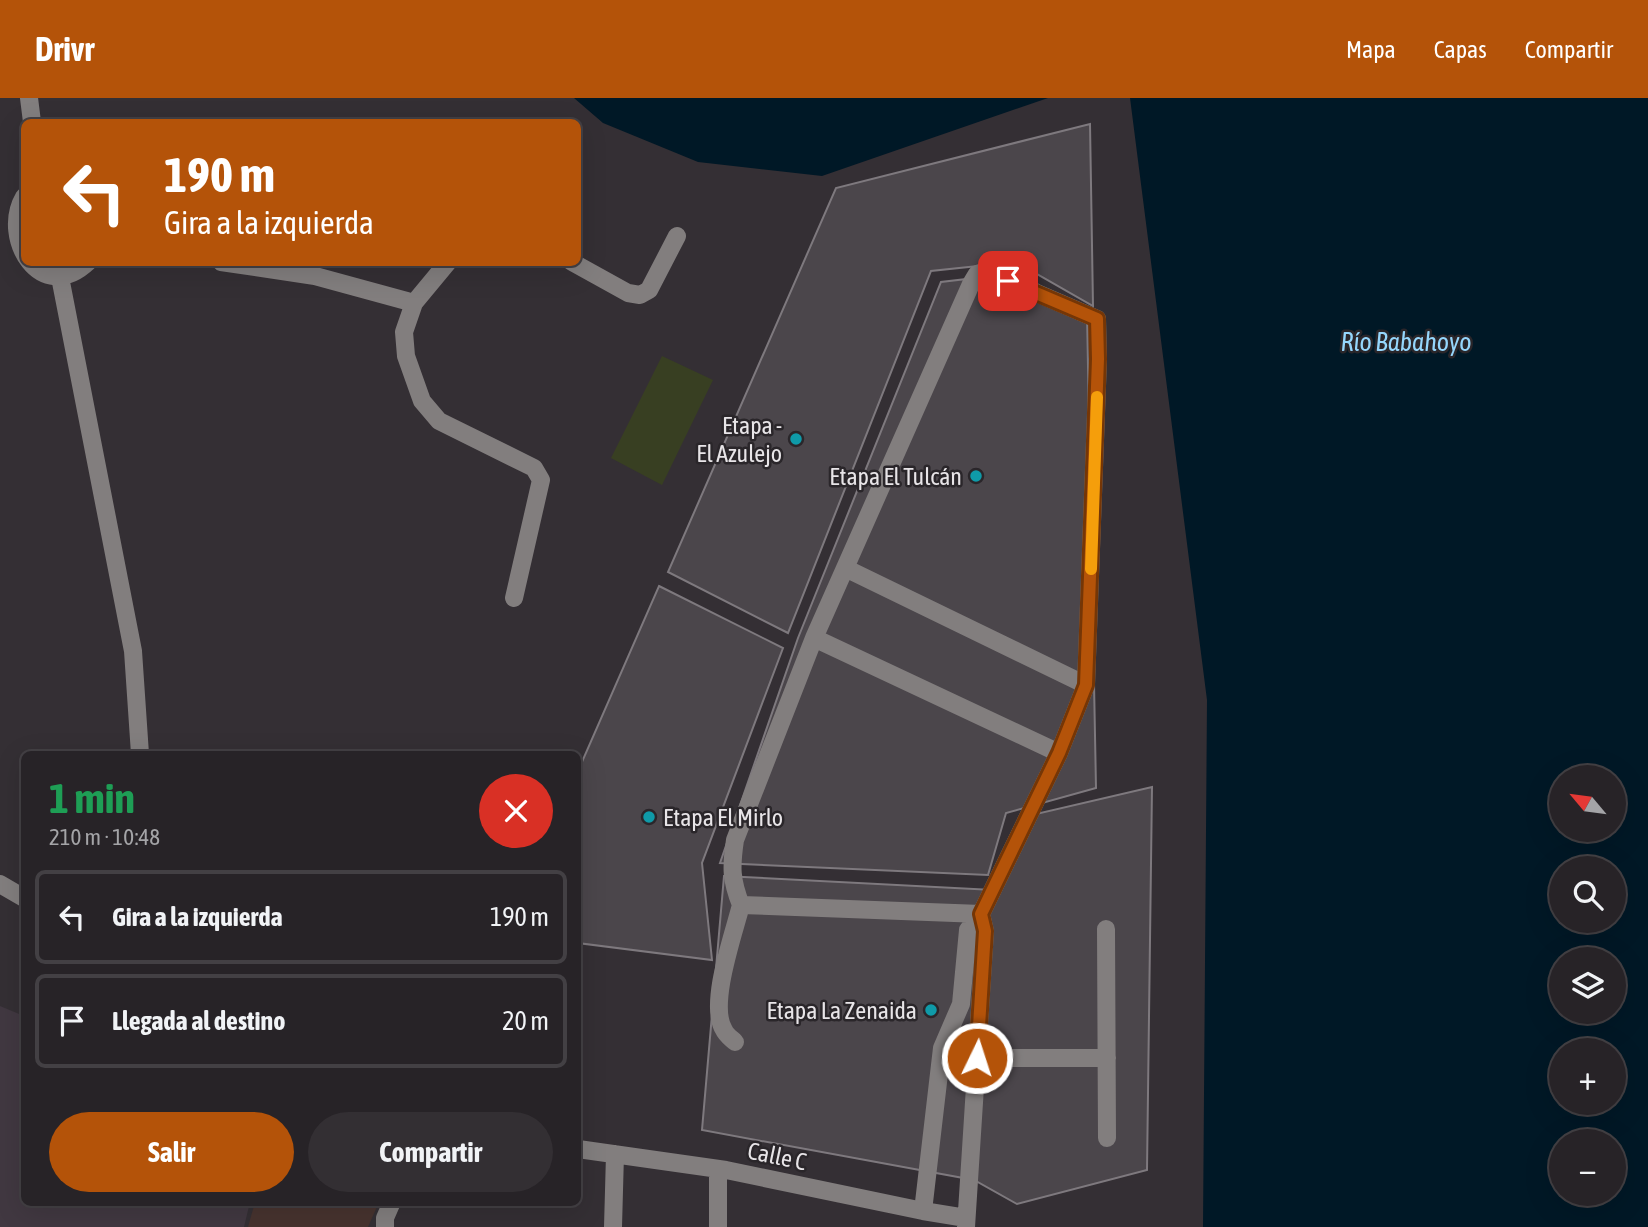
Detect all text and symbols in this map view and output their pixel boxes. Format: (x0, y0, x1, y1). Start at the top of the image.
text: Drivr (35, 30, 94, 68)
text: Mapa (1346, 36, 1396, 63)
text: Capas (1434, 36, 1487, 63)
text: Compartir (1525, 36, 1613, 63)
text: 190 m (164, 146, 275, 202)
icon: left (49, 147, 140, 238)
text: Gira a la izquierda (164, 204, 374, 241)
pin (978, 251, 1038, 311)
icon: arrive (989, 262, 1027, 300)
water label: Río Babahoyo (1341, 327, 1471, 357)
place label: Etapa - El Azulejo (696, 412, 782, 467)
marker: Etapa - El Azulejo (788, 431, 804, 447)
place label: Etapa El Tulcán (829, 463, 962, 490)
marker: Etapa El Tulcán (968, 468, 984, 484)
north arrow (1549, 765, 1626, 842)
map controls (1549, 765, 1626, 1206)
text: 1 min (49, 774, 135, 822)
button: close (479, 774, 553, 848)
place label: Etapa El Mirlo (663, 804, 783, 831)
marker: Etapa El Mirlo (641, 809, 657, 825)
text: 210 m · 10:48 (49, 824, 160, 850)
button: search (1549, 856, 1626, 933)
icon: left (53, 898, 91, 936)
text: Gira a la izquierda (112, 902, 283, 932)
text: 190 m (490, 902, 549, 932)
button: layers (1549, 947, 1626, 1024)
place label: Etapa La Zenaida (767, 997, 917, 1024)
icon: arrive (53, 1002, 91, 1040)
marker: Etapa La Zenaida (923, 1002, 939, 1018)
text: Llegada al destino (112, 1006, 285, 1036)
text: 20 m (502, 1006, 549, 1036)
position arrow (940, 1021, 1014, 1095)
button: + (1549, 1038, 1626, 1115)
button: Salir (49, 1112, 294, 1192)
button: Compartir (308, 1112, 553, 1192)
button: − (1549, 1129, 1626, 1206)
street label: Calle C (745, 1137, 809, 1175)

